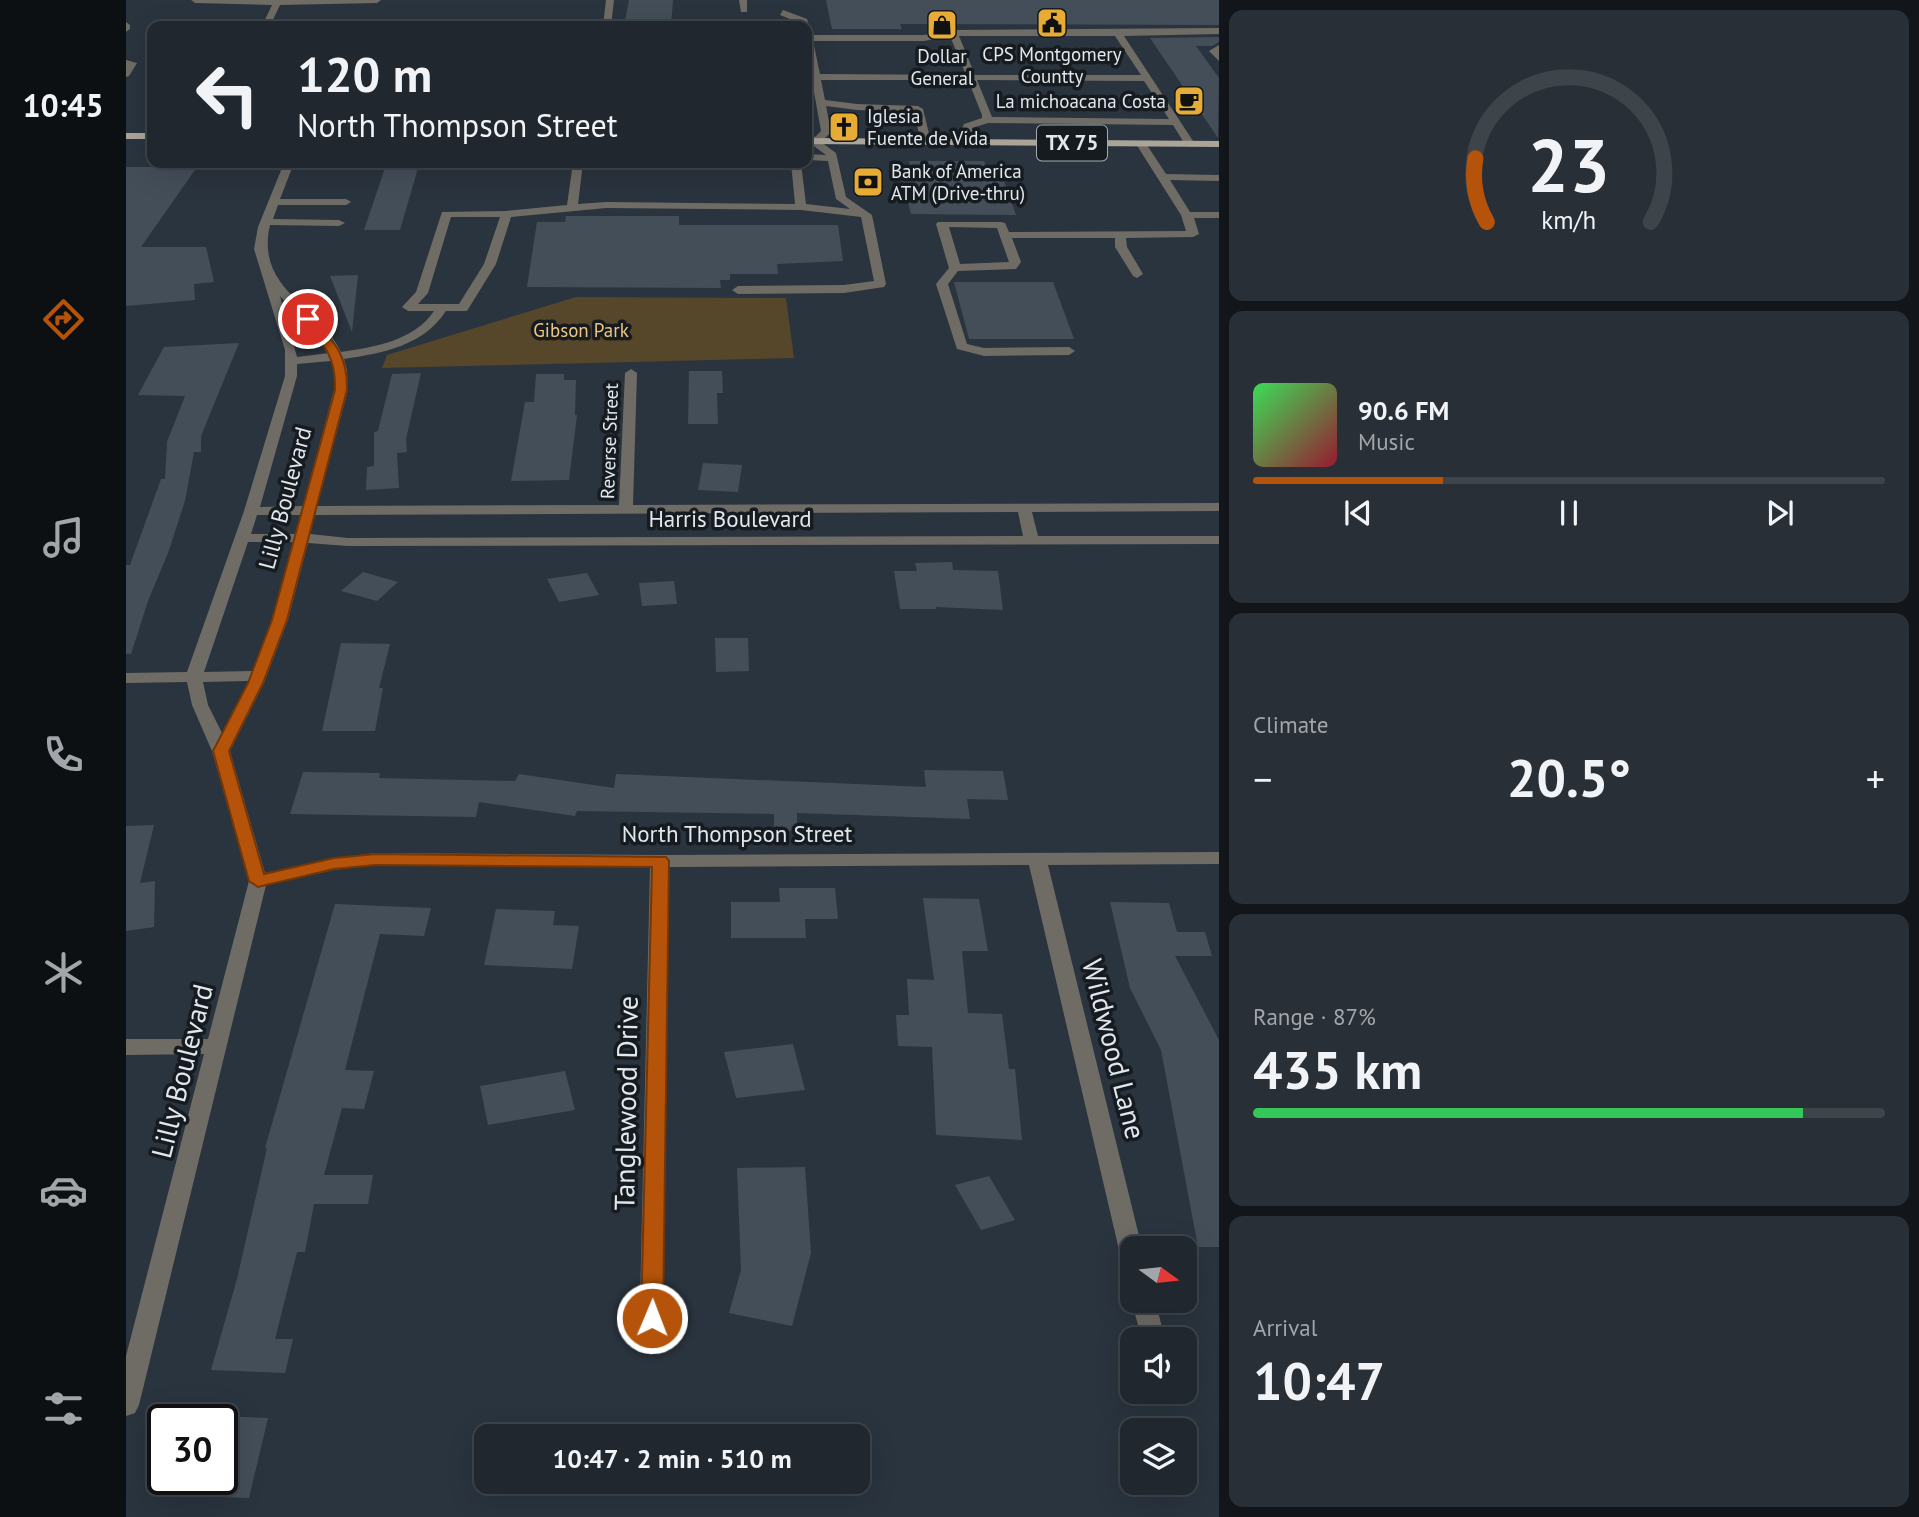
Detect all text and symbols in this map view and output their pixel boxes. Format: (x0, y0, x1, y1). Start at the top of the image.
public building icon: CPS Montgomery Countty (1035, 6, 1069, 40)
shop icon: Dollar General (925, 8, 959, 42)
text: 120 m (297, 42, 432, 106)
place label: CPS Montgomery Countty (982, 42, 1122, 88)
place label: Dollar General (911, 44, 974, 90)
icon: left (182, 49, 273, 140)
text: 10:45 (22, 84, 104, 126)
cafe icon: La michoacana Costa (1172, 84, 1206, 118)
place label: La michoacana Costa (996, 89, 1166, 113)
text: North Thompson Street (297, 104, 618, 146)
place label: Iglesia Fuente de Vida (867, 104, 988, 150)
church icon: Iglesia Fuente de Vida (827, 110, 861, 144)
text: 23 (1528, 118, 1610, 212)
road number: TX 75 (1037, 125, 1107, 160)
place label: Bank of America ATM (Drive-thru) (891, 159, 1025, 205)
bank icon: Bank of America ATM (Drive-thru) (851, 165, 885, 199)
text: km/h (1542, 204, 1596, 236)
pin (278, 289, 338, 349)
icon: directions (39, 295, 88, 344)
icon: arrive (289, 300, 327, 338)
park label: Gibson Park (533, 318, 629, 342)
street label: Reverse Street (595, 382, 623, 499)
text: 90.6 FM (1358, 394, 1449, 427)
street label: Lilly Boulevard (252, 423, 317, 572)
text: Music (1358, 427, 1415, 456)
icon: previous (1339, 494, 1377, 532)
icon: pause (1550, 494, 1588, 532)
icon: next (1761, 494, 1799, 532)
street label: Harris Boulevard (648, 504, 812, 533)
icon: music (39, 513, 88, 562)
text: Climate (1253, 710, 1328, 739)
icon: phone (39, 730, 88, 779)
text: 20.5° (1507, 744, 1631, 811)
text: − (1253, 754, 1272, 803)
text: + (1866, 754, 1885, 803)
street label: North Thompson Street (622, 819, 852, 848)
icon: climate (39, 948, 88, 997)
street label: Wildwood Lane (1074, 955, 1155, 1143)
street label: Lilly Boulevard (142, 980, 221, 1162)
street label: Tanglewood Drive (605, 995, 646, 1211)
text: Range · 87% (1253, 1002, 1376, 1031)
text: 435 km (1253, 1036, 1422, 1103)
icon: car (39, 1166, 88, 1215)
north arrow (1120, 1236, 1197, 1312)
map controls (1120, 1236, 1197, 1495)
position arrow (615, 1281, 689, 1355)
text: Arrival (1253, 1313, 1317, 1342)
button: sound (1120, 1327, 1197, 1404)
text: 10:47 (1253, 1347, 1385, 1414)
icon: filters (39, 1384, 88, 1433)
speed limit sign: 30 (147, 1404, 238, 1495)
button: layers (1120, 1418, 1197, 1495)
text: 10:47 · 2 min · 510 m (552, 1442, 792, 1475)

